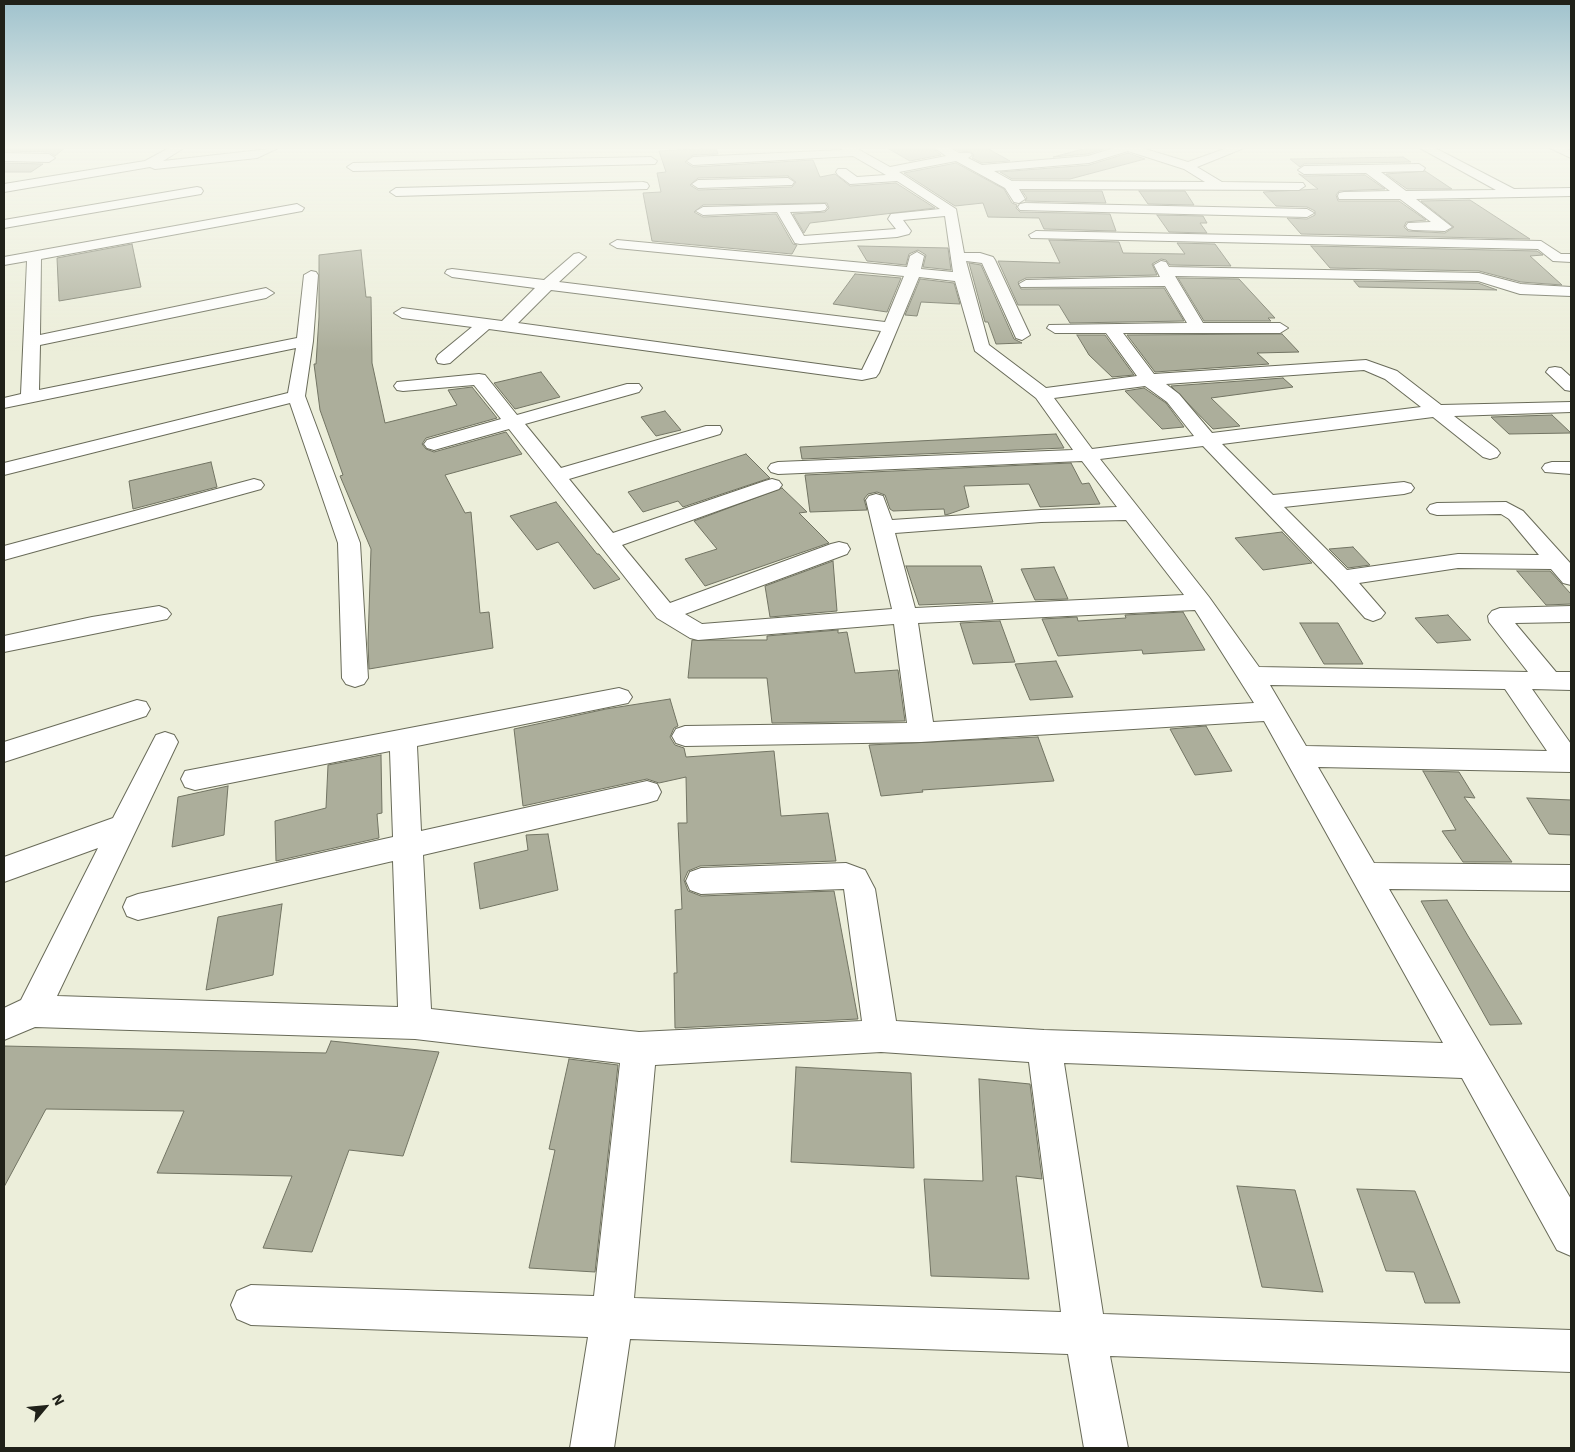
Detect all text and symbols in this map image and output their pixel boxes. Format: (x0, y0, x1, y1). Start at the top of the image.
north arrow (20, 1382, 70, 1432)
text: N (48, 1391, 69, 1409)

